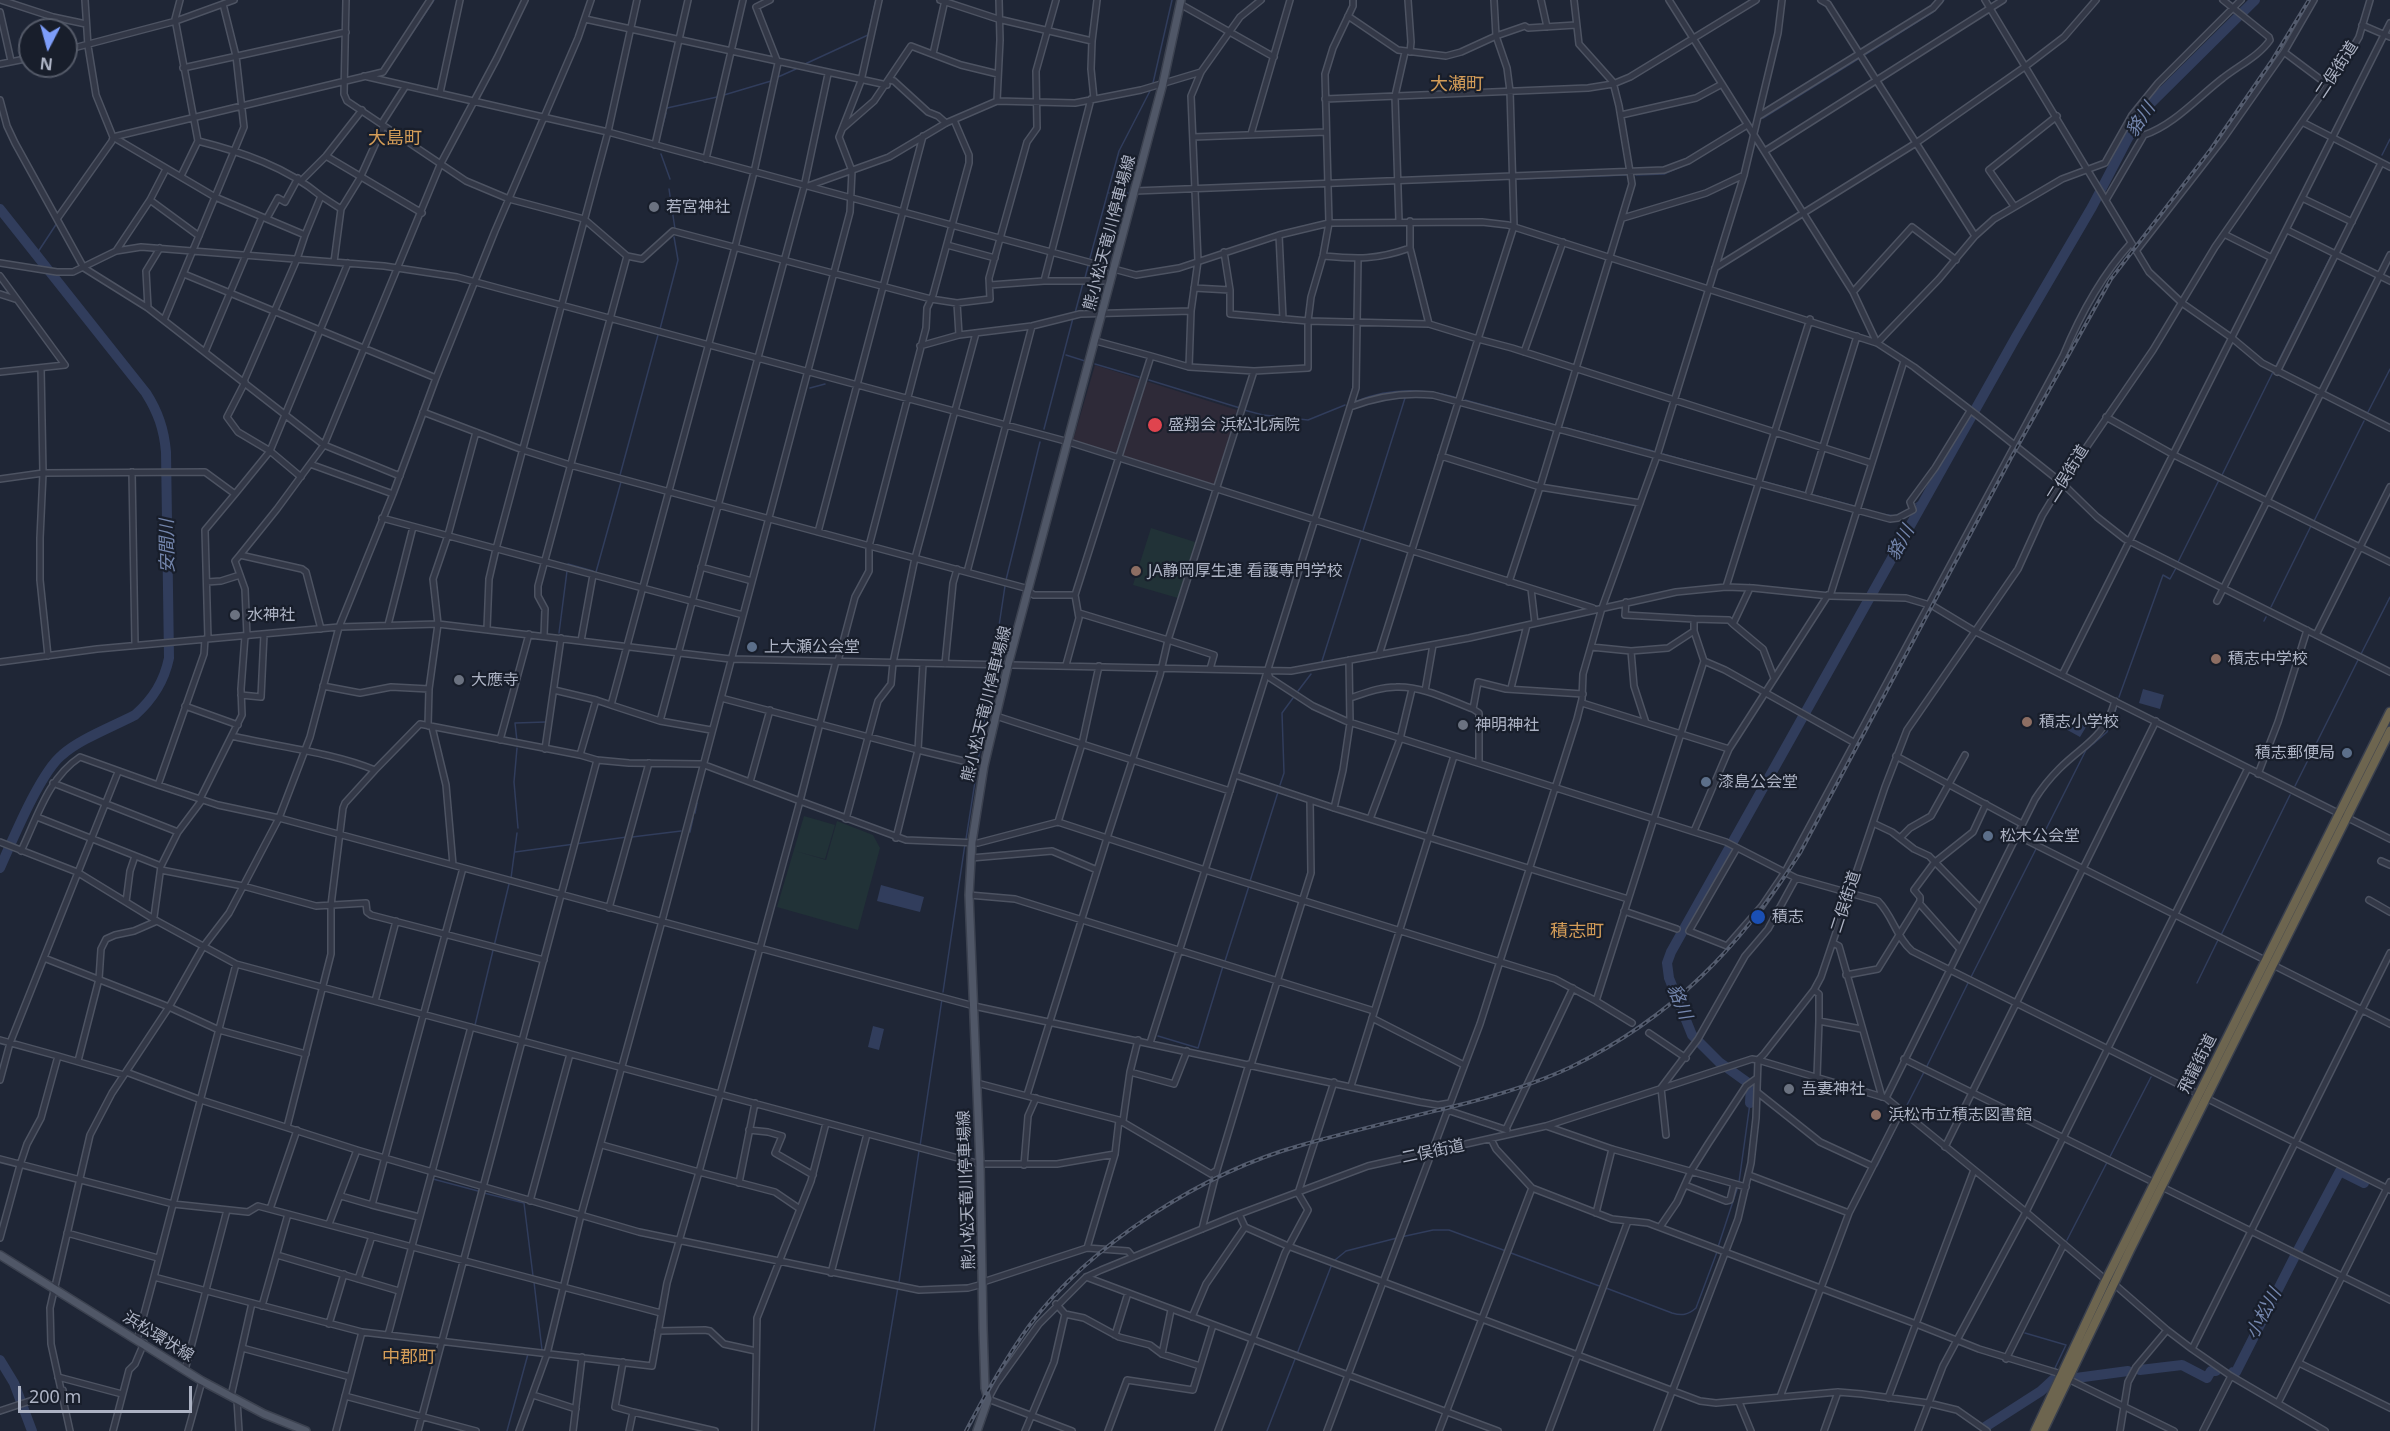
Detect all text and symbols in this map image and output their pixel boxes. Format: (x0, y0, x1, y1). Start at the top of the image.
north arrow (18, 18, 78, 78)
street label: 二俣街道 (2312, 38, 2362, 102)
text: N (39, 52, 54, 76)
district label: 大瀬町 (1430, 74, 1484, 96)
water label: 貉川 (2122, 99, 2160, 141)
district label: 大島町 (368, 128, 422, 150)
street label: 熊小松天竜川停車場線 (1080, 153, 1140, 313)
place label: 若宮神社 (666, 197, 730, 217)
marker: 若宮神社 (647, 200, 661, 214)
place label: 盛翔会 浜松北病院 (1168, 415, 1300, 435)
marker: 盛翔会 浜松北病院 (1146, 416, 1164, 434)
street label: 二俣街道 (2043, 442, 2093, 506)
water label: 安間川 (157, 519, 179, 573)
water label: 貉川 (1883, 522, 1919, 564)
place label: JA静岡厚生連 看護専門学校 (1148, 561, 1343, 581)
marker: JA静岡厚生連 看護専門学校 (1129, 564, 1143, 578)
place label: 水神社 (247, 605, 295, 625)
marker: 水神社 (228, 608, 242, 622)
street label: 熊小松天竜川停車場線 (958, 624, 1016, 784)
place label: 上大瀬公会堂 (764, 637, 860, 657)
marker: 上大瀬公会堂 (745, 640, 759, 654)
place label: 積志中学校 (2228, 649, 2308, 669)
marker: 積志中学校 (2209, 652, 2223, 666)
place label: 大應寺 (471, 670, 519, 690)
marker: 大應寺 (452, 673, 466, 687)
place label: 積志小学校 (2039, 712, 2119, 732)
place label: 神明神社 (1475, 715, 1539, 735)
marker: 積志小学校 (2020, 715, 2034, 729)
marker: 神明神社 (1456, 718, 1470, 732)
place label: 積志郵便局 (2255, 743, 2335, 763)
marker: 積志郵便局 (2340, 746, 2354, 760)
place label: 漆島公会堂 (1718, 772, 1798, 792)
marker: 漆島公会堂 (1699, 775, 1713, 789)
place label: 松木公会堂 (2000, 826, 2080, 846)
marker: 松木公会堂 (1981, 829, 1995, 843)
street label: 二俣街道 (1827, 869, 1865, 935)
place label: 積志 (1772, 907, 1804, 927)
marker: 積志 (1749, 908, 1767, 926)
district label: 積志町 (1550, 921, 1604, 943)
water label: 貉川 (1662, 981, 1696, 1023)
street label: 飛龍街道 (2175, 1031, 2221, 1097)
place label: 吾妻神社 (1801, 1079, 1865, 1099)
marker: 吾妻神社 (1782, 1082, 1796, 1096)
place label: 浜松市立積志図書館 (1888, 1105, 2032, 1125)
marker: 浜松市立積志図書館 (1869, 1108, 1883, 1122)
street label: 熊小松天竜川停車場線 (955, 1110, 979, 1270)
street label: 二俣街道 (1400, 1136, 1466, 1168)
water label: 小松川 (2242, 1285, 2286, 1343)
street label: 浜松環状線 (119, 1308, 197, 1366)
district label: 中郡町 (382, 1347, 436, 1369)
scale bar (21, 1374, 195, 1412)
text: 200 m (29, 1384, 81, 1408)

